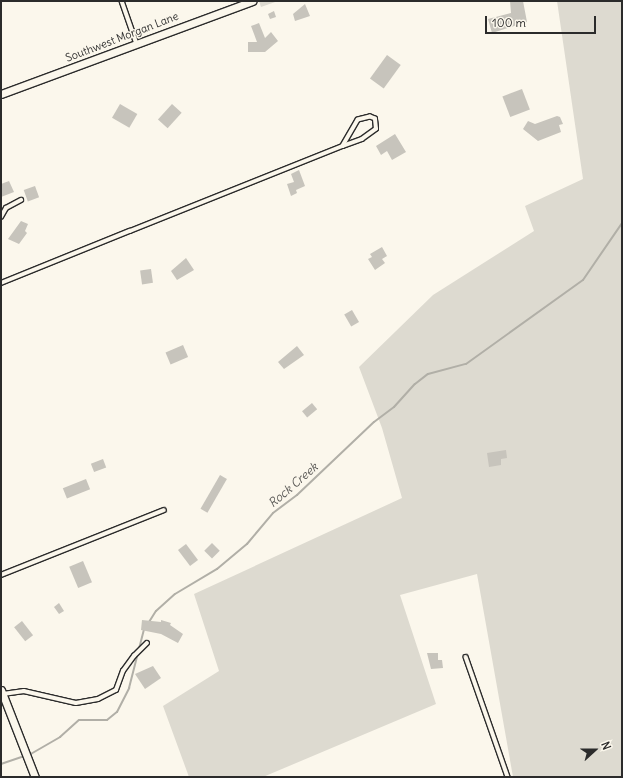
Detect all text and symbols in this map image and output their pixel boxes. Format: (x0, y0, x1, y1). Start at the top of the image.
scale bar (487, 8, 598, 34)
street label: Southwest Morgan Lane (64, 9, 180, 65)
text: 100 m (492, 15, 526, 30)
water label: Rock Creek (265, 460, 321, 510)
north arrow (575, 730, 615, 770)
text: N (598, 740, 614, 752)

